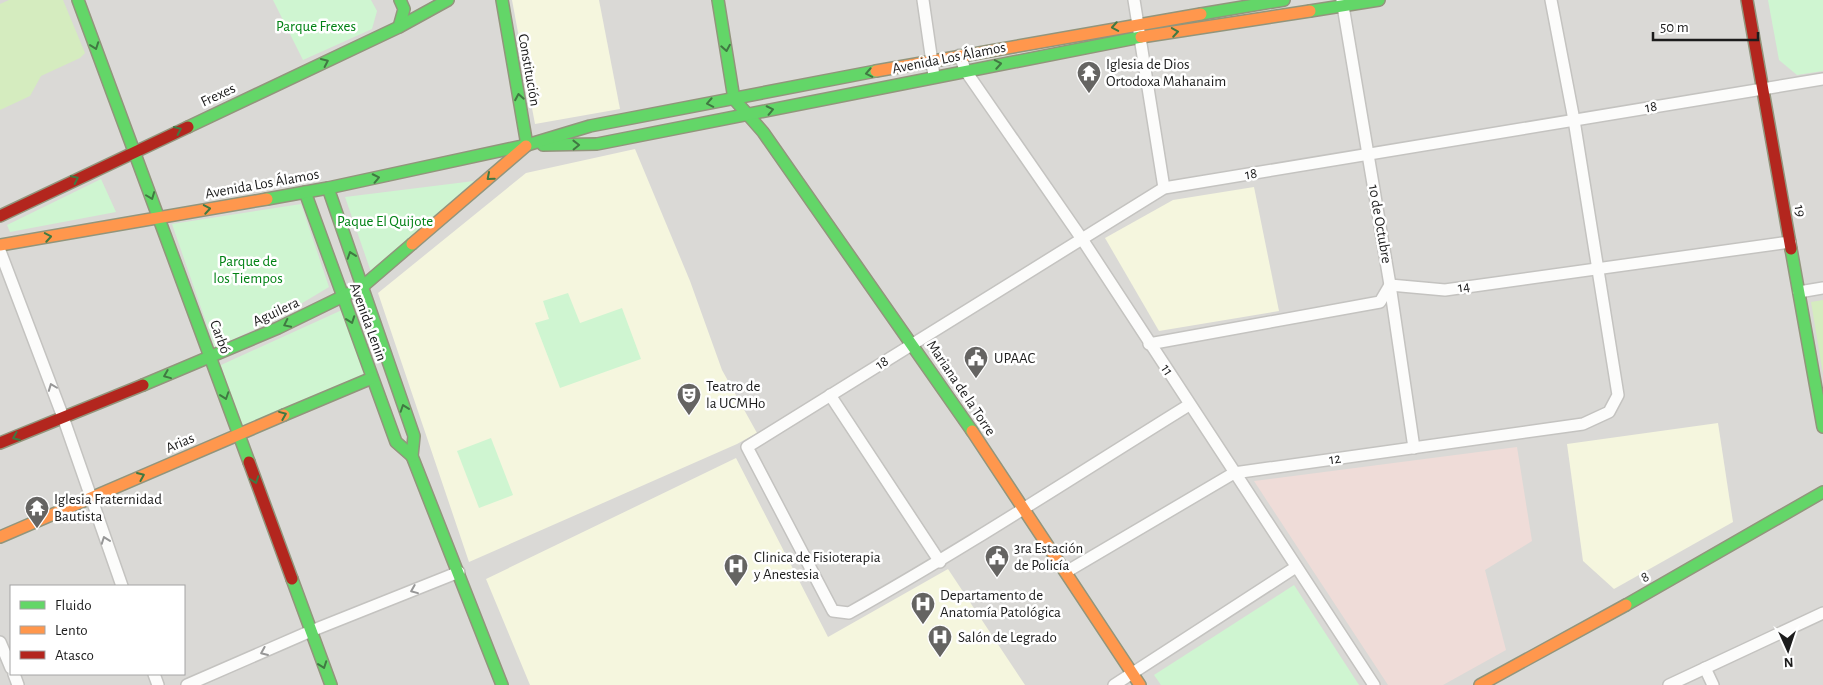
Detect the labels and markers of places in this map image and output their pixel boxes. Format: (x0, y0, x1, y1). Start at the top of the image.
place label: Iglesia de Dios Ortodoxa Mahanaim (1106, 57, 1226, 89)
temple icon: Iglesia de Dios Ortodoxa Mahanaim (1076, 60, 1102, 94)
public building icon: UPAAC (963, 345, 989, 379)
place label: UPAAC (994, 351, 1036, 366)
place label: Teatro de la UCMHo (706, 379, 765, 411)
theatre icon: Teatro de la UCMHo (676, 382, 702, 416)
place label: Iglesia Fraternidad Bautista (54, 492, 162, 524)
temple icon: Iglesia Fraternidad Bautista (24, 495, 50, 529)
place label: 3ra Estación de Policía (1014, 541, 1083, 573)
public building icon: 3ra Estación de Policía (984, 544, 1010, 578)
place label: Clinica de Fisioterapia y Anestesia (753, 550, 881, 582)
hospital icon: Clinica de Fisioterapia y Anestesia (723, 553, 749, 587)
place label: Departamento de Anatomía Patológica (940, 588, 1061, 620)
hospital icon: Departamento de Anatomía Patológica (910, 591, 936, 625)
hospital icon: Salón de Legrado (927, 624, 953, 658)
place label: Salón de Legrado (958, 630, 1057, 645)

